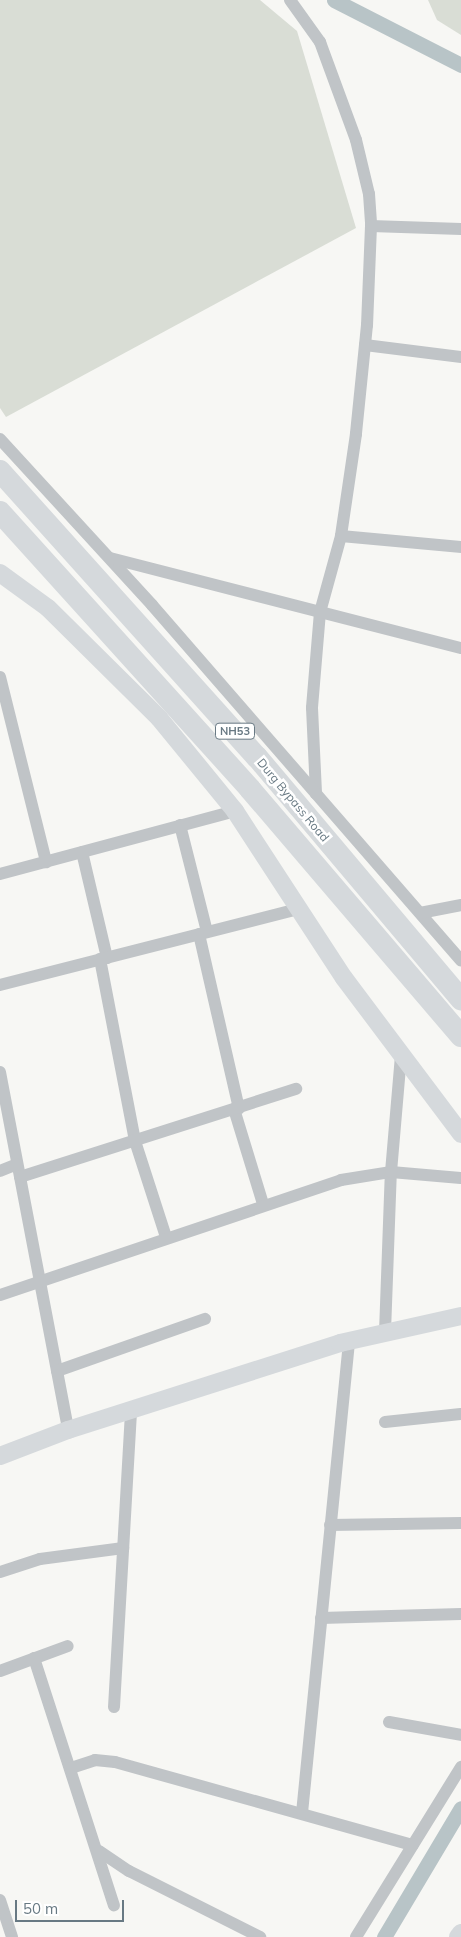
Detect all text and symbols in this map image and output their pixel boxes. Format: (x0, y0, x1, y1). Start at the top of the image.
road number: NH53 (214, 722, 256, 739)
street label: Durg Bypass Road (254, 756, 332, 844)
scale bar (18, 1890, 126, 1922)
text: 50 m (23, 1899, 58, 1918)

